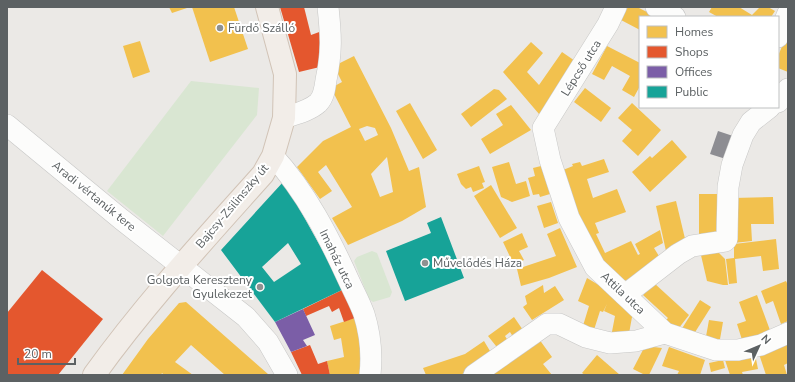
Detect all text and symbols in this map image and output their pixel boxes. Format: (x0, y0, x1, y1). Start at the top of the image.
legend (639, 16, 779, 108)
place label: Fürdő Szálló (228, 20, 295, 36)
marker: Fürdő Szálló (215, 23, 225, 33)
text: Homes (675, 24, 713, 40)
street label: Lépcső utca (557, 37, 605, 99)
text: Shops (675, 44, 709, 60)
text: Offices (675, 64, 713, 80)
text: Public (675, 84, 709, 100)
street label: Aradi vértanúk tere (49, 157, 139, 235)
street label: Bajcsy-Zsilinszky út (192, 160, 273, 252)
street label: Imaház utca (316, 227, 358, 291)
place label: Művelődés Háza (433, 255, 522, 271)
marker: Művelődés Háza (420, 258, 430, 268)
street label: Attila utca (597, 268, 649, 318)
place label: Golgota Kereszteny Gyulekezet (147, 272, 253, 302)
marker: Golgota Kereszteny Gyulekezet (255, 282, 265, 292)
north arrow (739, 326, 779, 366)
text: N (758, 331, 774, 348)
scale bar (18, 340, 75, 366)
text: 20 m (24, 346, 52, 362)

